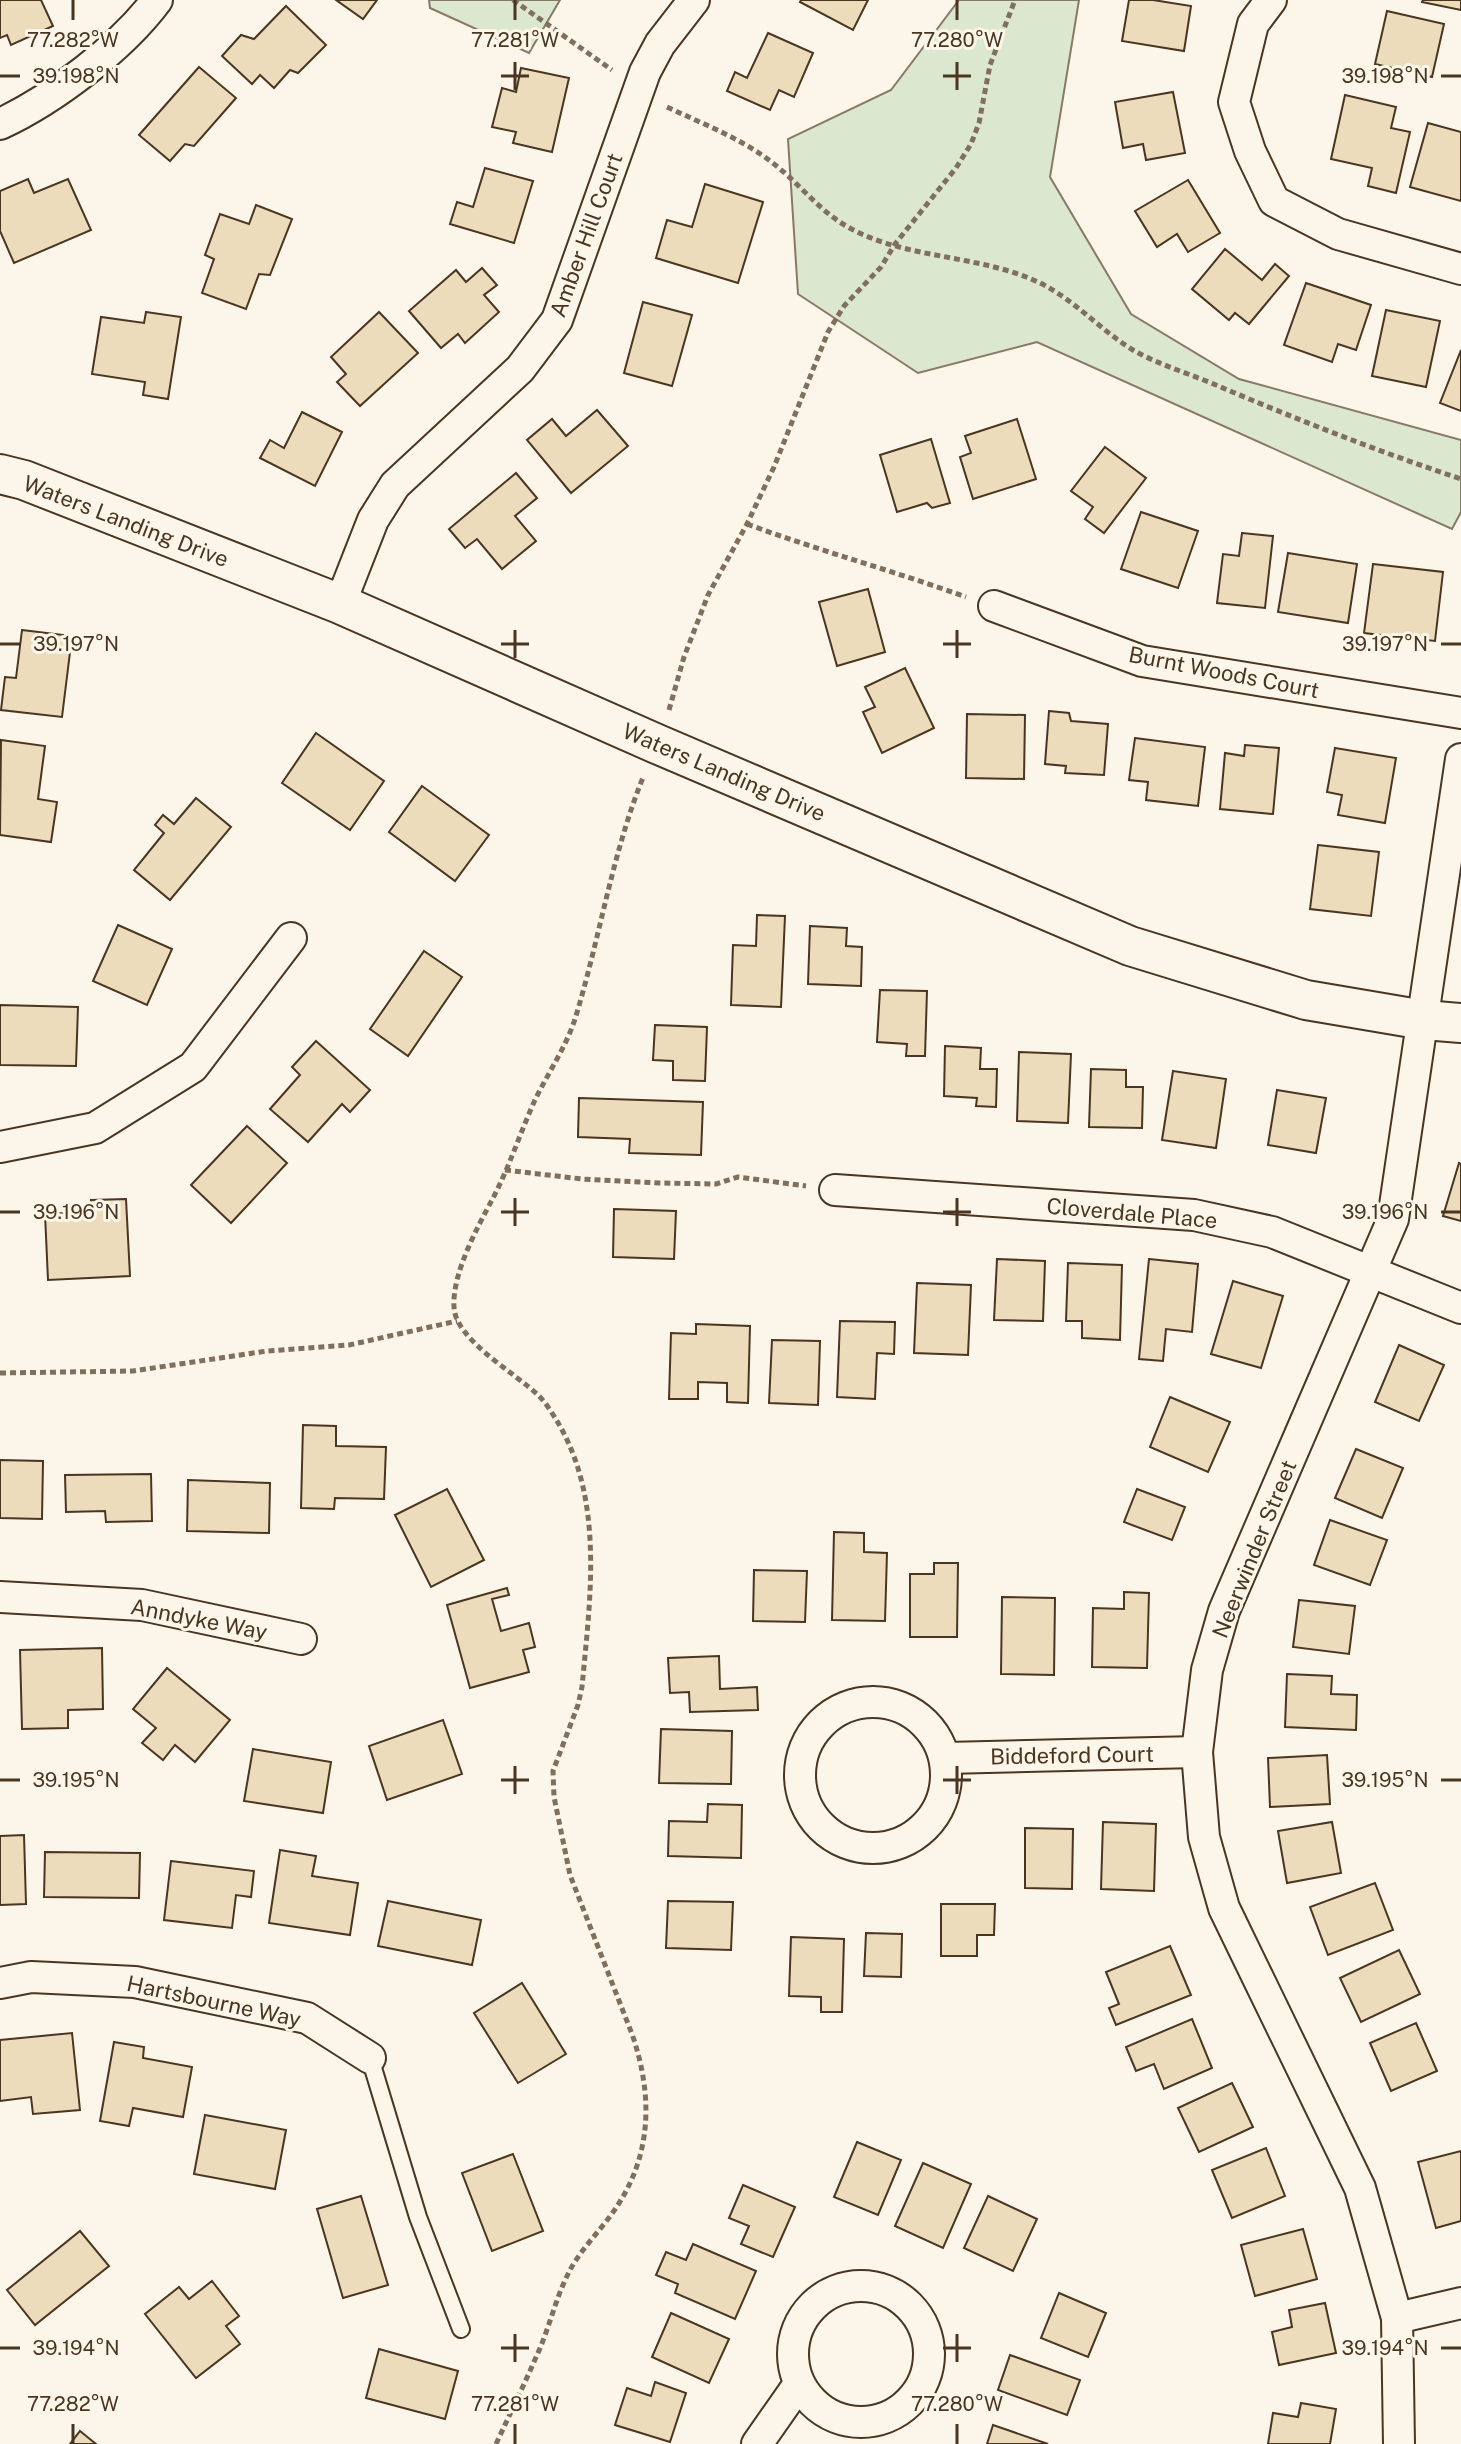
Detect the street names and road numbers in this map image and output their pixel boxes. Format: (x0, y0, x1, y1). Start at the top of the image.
street label: Amber Hill Court (544, 150, 628, 320)
street label: Waters Landing Drive (20, 470, 232, 572)
street label: Burnt Woods Court (1127, 641, 1321, 703)
street label: Waters Landing Drive (619, 717, 829, 827)
street label: Cloverdale Place (1045, 1193, 1219, 1233)
street label: Neerwinder Street (1206, 1456, 1302, 1642)
street label: Anndyke Way (129, 1593, 270, 1645)
street label: Biddeford Court (990, 1741, 1154, 1769)
street label: Hartsbourne Way (125, 1970, 304, 2032)

